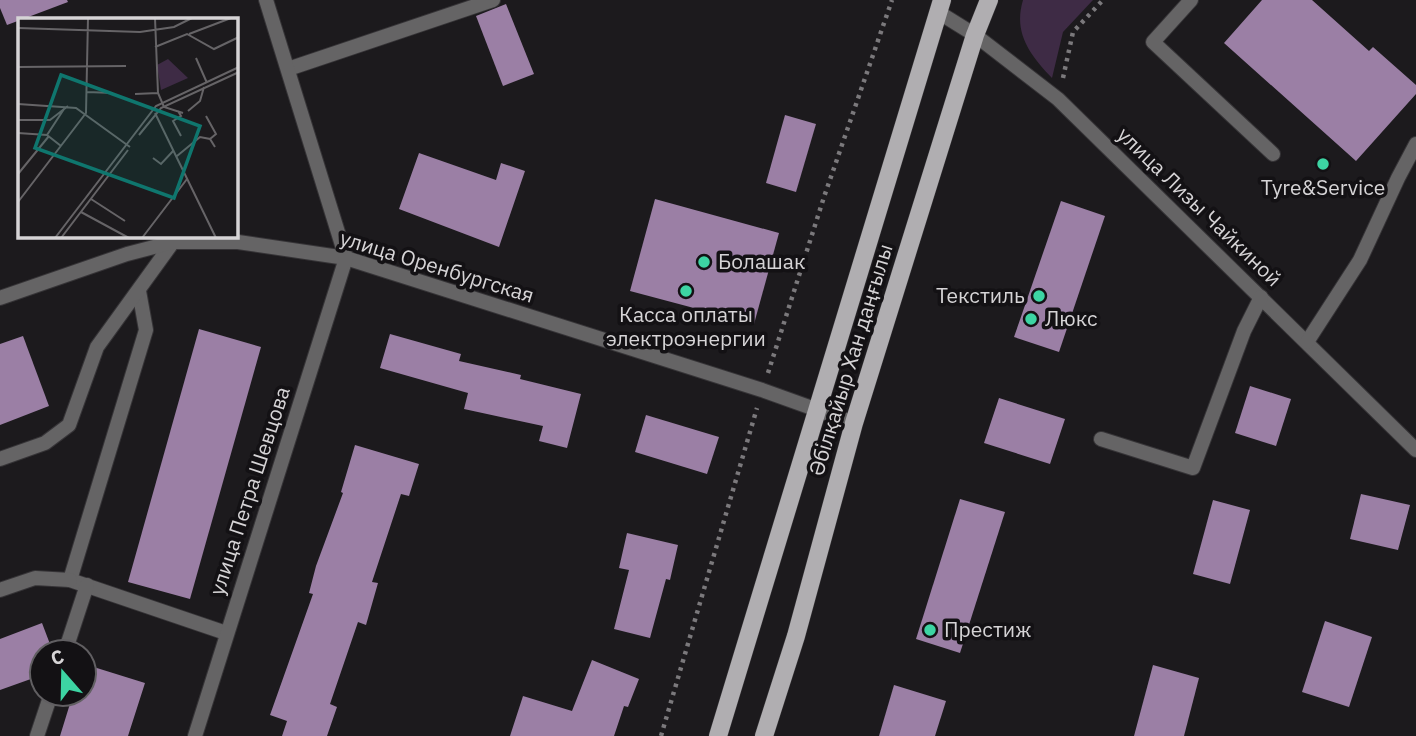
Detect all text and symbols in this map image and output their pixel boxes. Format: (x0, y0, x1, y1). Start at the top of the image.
inset map (18, 18, 238, 238)
street label: улица Лизы Чайкиной (1112, 120, 1288, 292)
marker: Tyre&Service (1315, 156, 1331, 172)
place label: Tyre&Service (1261, 173, 1385, 201)
street label: улица Оренбургская (337, 223, 538, 309)
street label: Әбілқайыр Хан даңғылы (801, 240, 899, 479)
place label: Болашак (718, 247, 806, 275)
marker: Болашак (696, 254, 712, 270)
place label: Текстиль (936, 281, 1025, 309)
marker: Касса оплаты электроэнергии (678, 283, 694, 299)
marker: Текстиль (1031, 288, 1047, 304)
place label: Касса оплаты электроэнергии (606, 300, 766, 352)
place label: Люкс (1045, 304, 1098, 332)
marker: Люкс (1023, 311, 1039, 327)
street label: улица Петра Шевцова (202, 383, 296, 599)
place label: Престиж (944, 615, 1031, 643)
marker: Престиж (922, 622, 938, 638)
north arrow (28, 638, 98, 708)
text: С (47, 644, 67, 670)

